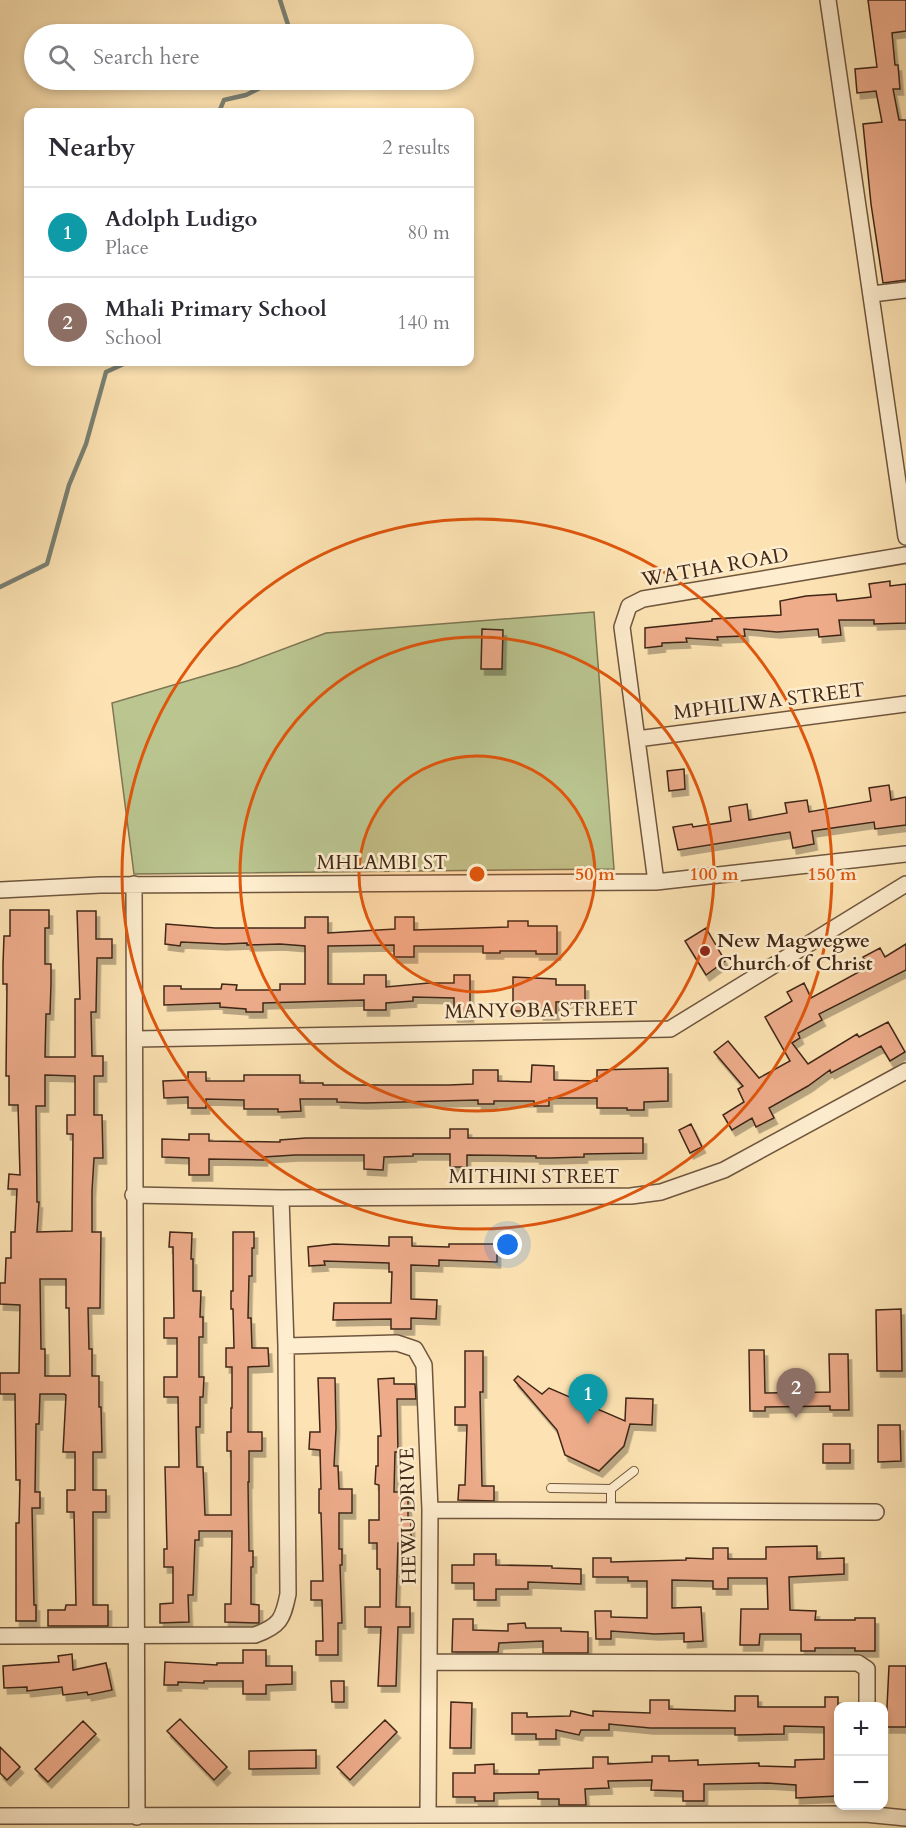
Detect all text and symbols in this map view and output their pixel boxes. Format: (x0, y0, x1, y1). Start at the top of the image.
search box (24, 24, 474, 90)
icon: search (45, 41, 78, 74)
text: Search here (93, 42, 200, 72)
text: Nearby (48, 130, 136, 165)
text: 2 results (382, 134, 450, 161)
text: Adolph Ludigo (105, 204, 257, 234)
text: 1 (62, 219, 73, 246)
text: 80 m (407, 219, 450, 246)
text: Place (105, 234, 149, 261)
text: Mhali Primary School (105, 294, 327, 324)
text: 2 (62, 309, 73, 336)
text: 140 m (397, 309, 450, 336)
text: School (105, 324, 162, 351)
street label: WATHA ROAD (638, 541, 791, 593)
street label: MPHILIWA STREET (672, 676, 867, 726)
street label: MHLAMBI ST (316, 849, 448, 876)
text: 50 m (575, 862, 615, 887)
text: 100 m (689, 862, 739, 887)
text: 150 m (807, 862, 857, 887)
centre of rings (467, 864, 487, 884)
place label: New Magwegwe Church of Christ (717, 927, 873, 977)
marker: New Magwegwe Church of Christ (698, 944, 712, 958)
street label: MANYOBA STREET (444, 995, 638, 1025)
street label: MITHINI STREET (448, 1163, 620, 1190)
your location (493, 1230, 522, 1259)
pin: 2 (776, 1368, 816, 1418)
pin: 1 (568, 1374, 608, 1424)
street label: HEWU DRIVE (393, 1447, 423, 1585)
map controls (834, 1702, 888, 1810)
button: + (834, 1702, 888, 1756)
button: − (834, 1756, 888, 1810)

